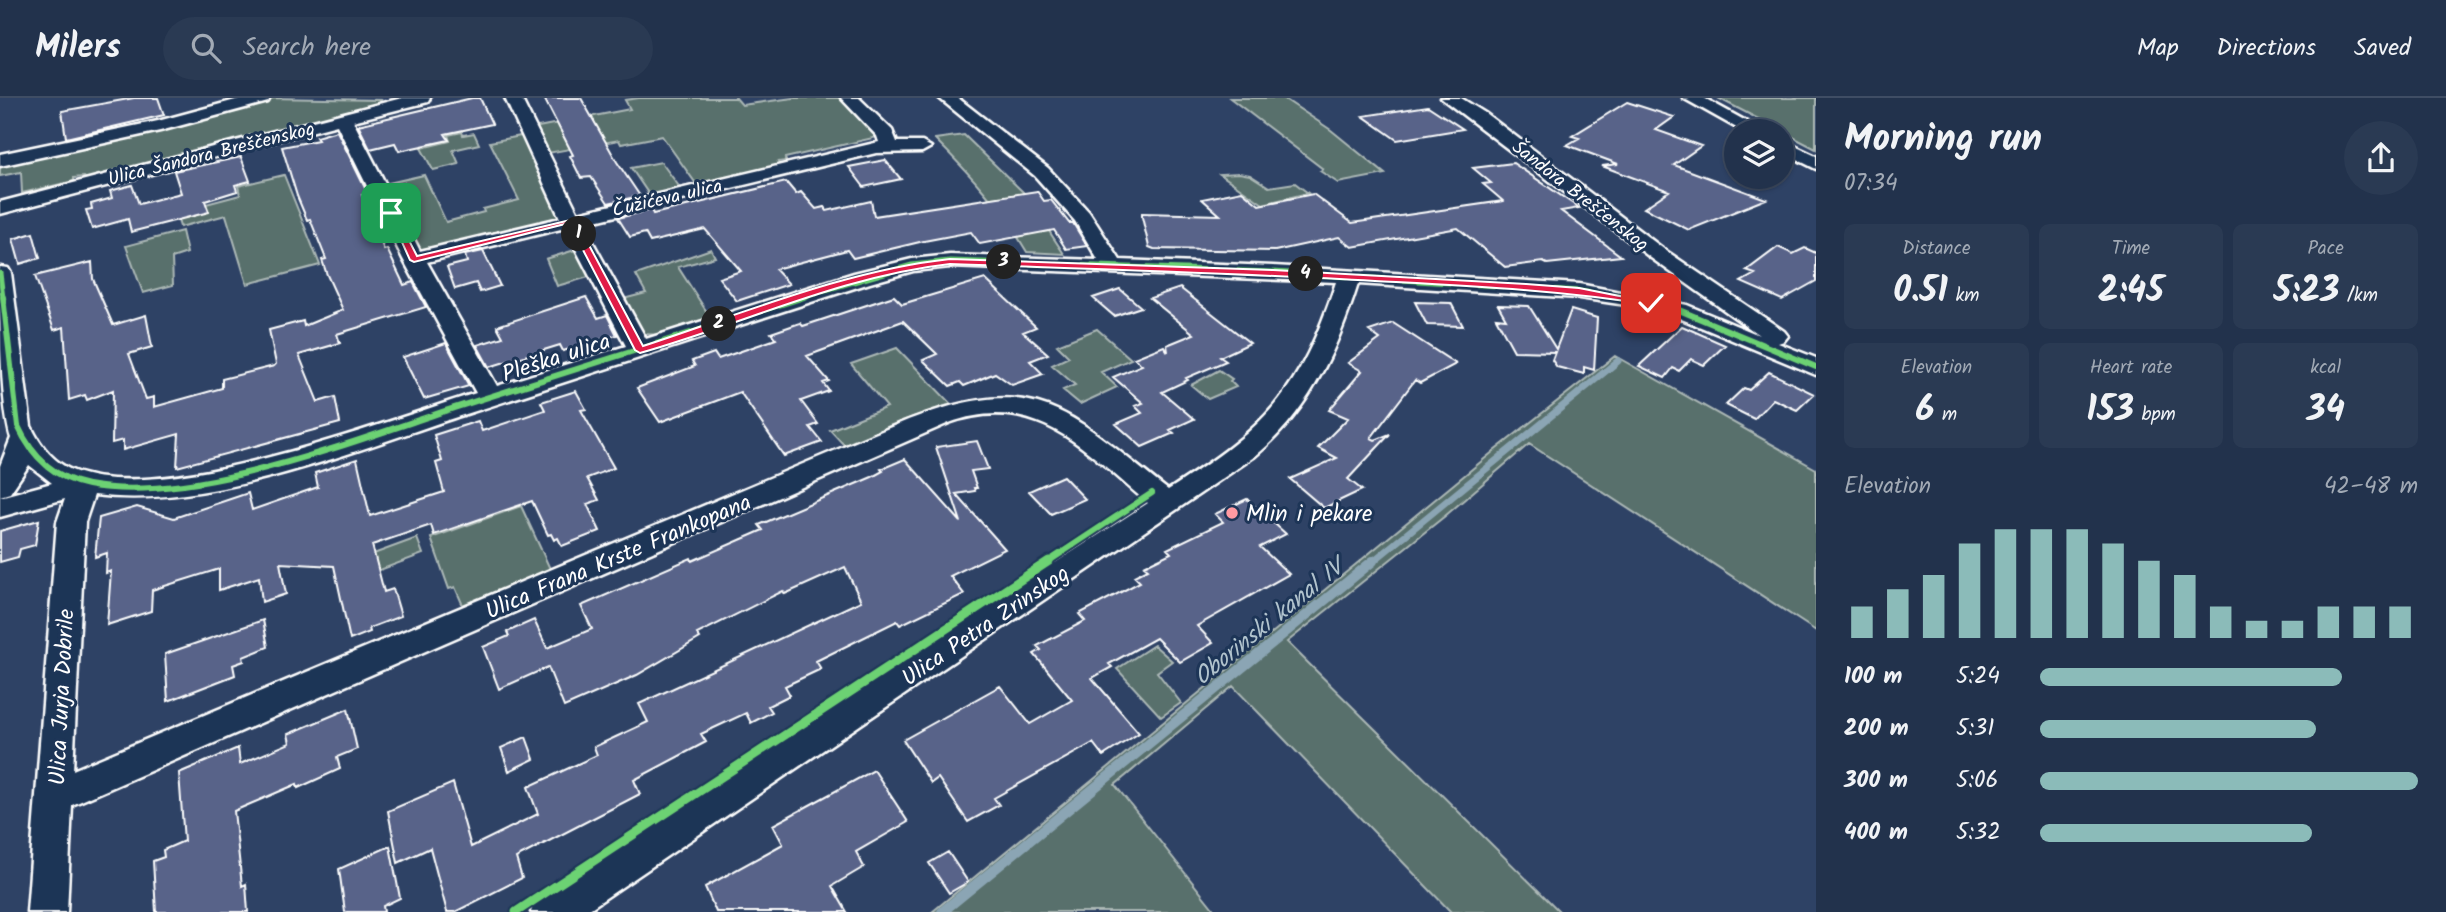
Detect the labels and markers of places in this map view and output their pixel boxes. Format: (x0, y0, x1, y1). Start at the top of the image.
pin (361, 183, 421, 243)
pin: 1 (562, 216, 596, 252)
pin: 3 (986, 244, 1021, 280)
pin: 4 (1288, 256, 1324, 292)
pin (1621, 273, 1681, 333)
pin: 2 (702, 306, 736, 342)
place label: Mlin i pekare (1246, 497, 1372, 533)
marker: Mlin i pekare (1224, 505, 1240, 521)

